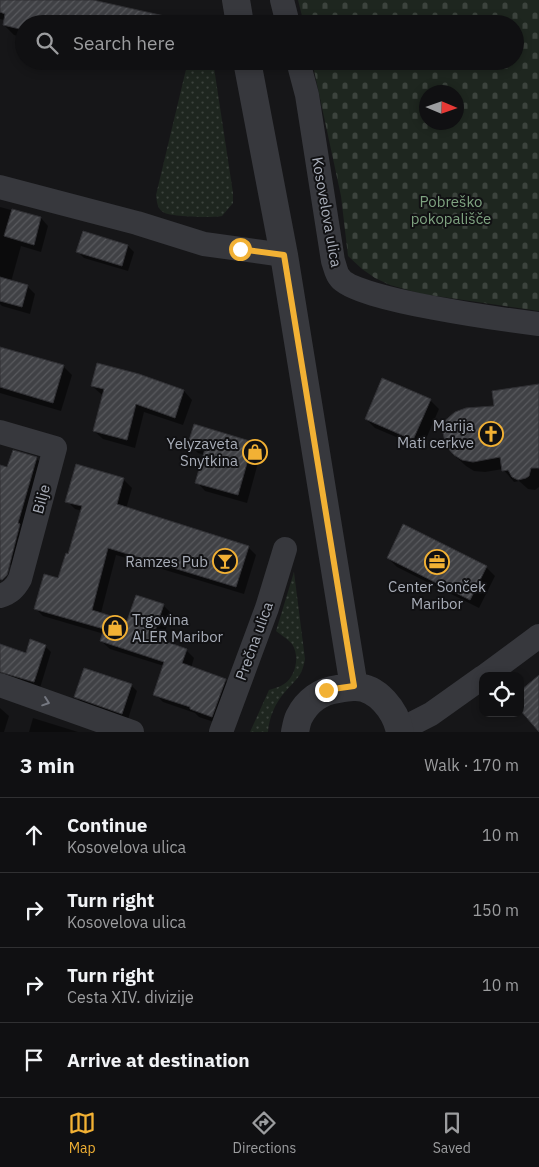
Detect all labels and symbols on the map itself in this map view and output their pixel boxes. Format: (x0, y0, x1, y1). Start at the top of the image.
north arrow (419, 85, 464, 130)
street label: Kosovelova ulica (308, 155, 346, 269)
park label: Pobreško pokopališče (411, 192, 491, 228)
route start (229, 238, 252, 261)
place label: Marija Mati cerkve (397, 416, 474, 452)
church icon: Marija Mati cerkve (478, 421, 504, 447)
place label: Yelyzaveta Snytkina (167, 434, 238, 470)
shop icon: Yelyzaveta Snytkina (242, 439, 268, 465)
street label: Bilje (28, 482, 54, 516)
bar icon: Ramzes Pub (212, 548, 238, 574)
office icon: Center Sonček Maribor (424, 549, 450, 575)
place label: Ramzes Pub (125, 552, 208, 571)
place label: Center Sonček Maribor (388, 577, 486, 613)
street label: Prečna ulica (231, 599, 277, 683)
place label: Trgovina ALER Maribor (132, 610, 224, 646)
shop icon: Trgovina ALER Maribor (102, 615, 128, 641)
route end (315, 679, 338, 702)
one-way arrow (41, 696, 50, 706)

